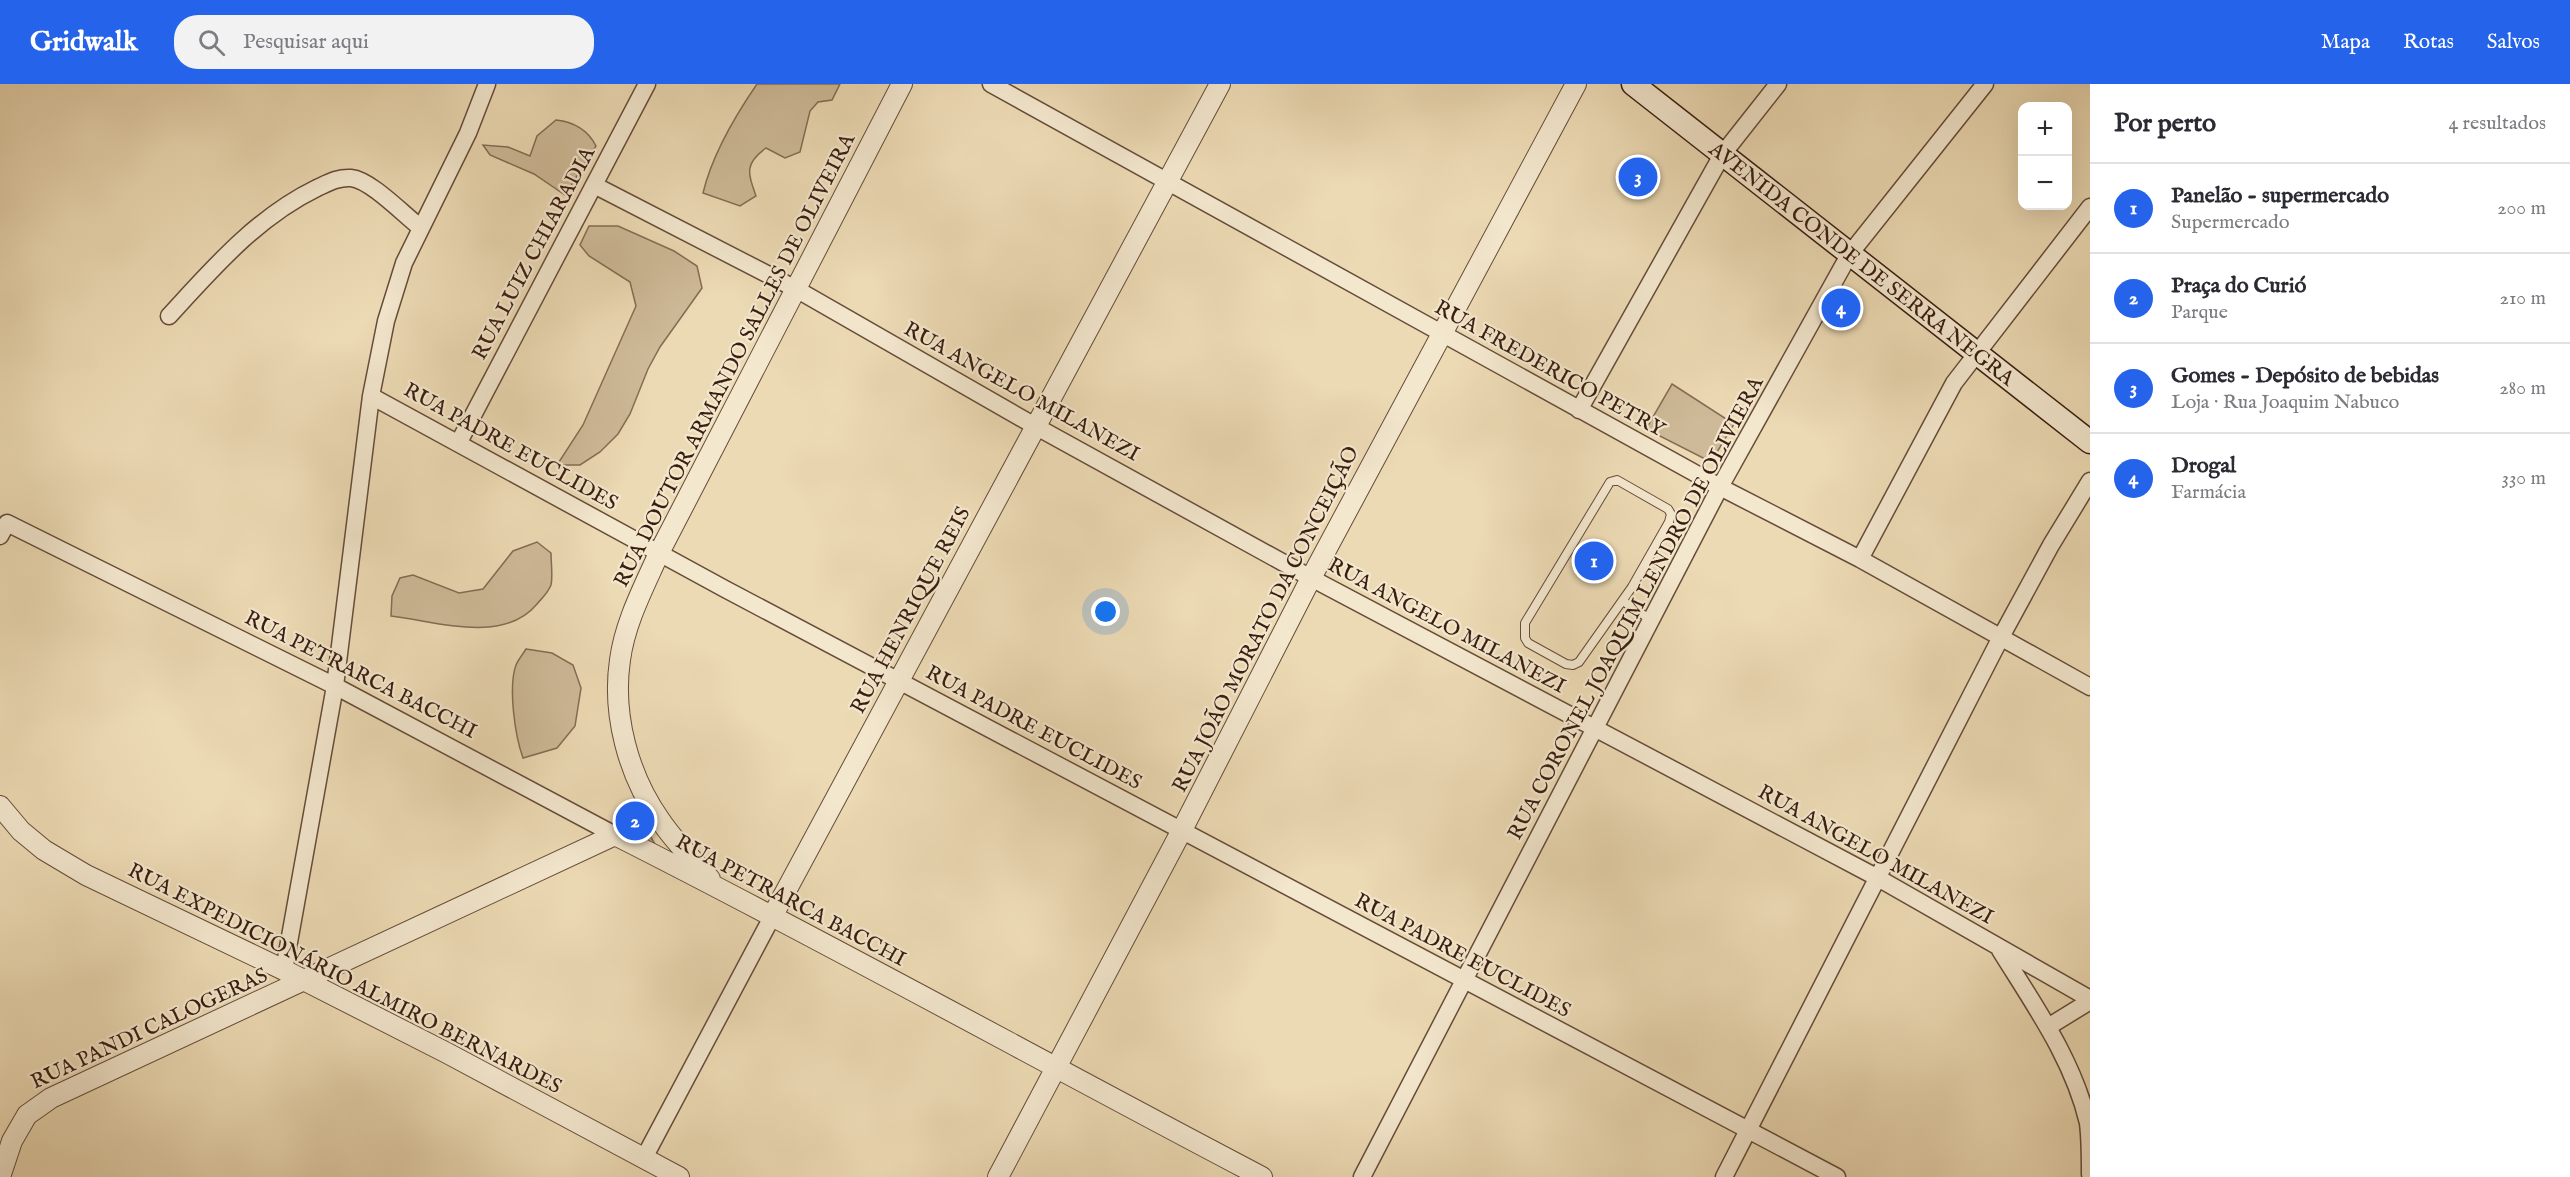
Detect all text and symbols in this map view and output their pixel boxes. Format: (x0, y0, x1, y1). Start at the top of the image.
search box (174, 15, 594, 69)
text: Gridwalk (30, 25, 138, 60)
icon: search (195, 26, 228, 59)
text: Pesquisar aqui (243, 28, 369, 56)
text: Mapa (2321, 29, 2370, 56)
text: Rotas (2403, 29, 2454, 56)
text: Salvos (2487, 29, 2540, 56)
map controls (2018, 102, 2072, 210)
button: + (2018, 102, 2072, 156)
text: Por perto (2114, 107, 2216, 140)
text: 4 resultados (2448, 111, 2546, 136)
street label: RUA DOUTOR ARMANDO SALLES DE OLIVEIRA (609, 129, 863, 592)
street label: AVENIDA CONDE DE SERRA NEGRA (1702, 136, 2020, 393)
street label: RUA LUIZ CHIARADIA (467, 142, 602, 365)
pin: 3 (1618, 154, 1658, 200)
button: − (2018, 156, 2072, 210)
text: Panelão - supermercado (2171, 182, 2389, 210)
text: 1 (2130, 196, 2137, 221)
text: 200 m (2497, 196, 2546, 221)
text: Supermercado (2171, 210, 2290, 235)
text: Praça do Curió (2171, 272, 2306, 300)
pin: 4 (1822, 286, 1860, 330)
text: 2 (2129, 286, 2138, 311)
text: 210 m (2500, 286, 2546, 311)
street label: RUA FREDERICO PETRY (1429, 295, 1671, 445)
text: Parque (2171, 300, 2228, 325)
street label: RUA ANGELO MILANEZI (899, 316, 1144, 468)
text: Gomes - Depósito de bebidas (2171, 362, 2439, 390)
street label: RUA CORONEL JOAQUIM LENDRO DE OLIVIERA (1502, 372, 1771, 845)
text: 3 (2130, 376, 2137, 401)
text: 280 m (2499, 376, 2546, 401)
street label: RUA PADRE EUCLIDES (398, 377, 622, 518)
text: Loja · Rua Joaquim Nabuco (2171, 390, 2399, 415)
street label: RUA JOÃO MORATO DA CONCEIÇÃO (1166, 441, 1366, 797)
text: Drogal (2171, 452, 2236, 480)
text: 4 (2129, 466, 2138, 491)
text: 330 m (2501, 466, 2546, 491)
text: Farmácia (2171, 480, 2246, 505)
street label: RUA HENRIQUE REIS (845, 503, 977, 719)
pin: 1 (1574, 538, 1614, 584)
street label: RUA ANGELO MILANEZI (1323, 552, 1570, 701)
your location (1091, 597, 1120, 626)
street label: RUA PETRARCA BACCHI (240, 605, 481, 746)
street label: RUA PADRE EUCLIDES (921, 660, 1146, 797)
street label: RUA ANGELO MILANEZI (1753, 779, 1998, 931)
pin: 2 (616, 798, 654, 844)
street label: RUA PETRARCA BACCHI (671, 829, 910, 974)
street label: RUA EXPEDICIONÁRIO ALMIRO BERNARDES (123, 857, 566, 1101)
street label: RUA PADRE EUCLIDES (1350, 888, 1575, 1025)
street label: RUA PANDI CALOGERAS (27, 962, 272, 1096)

